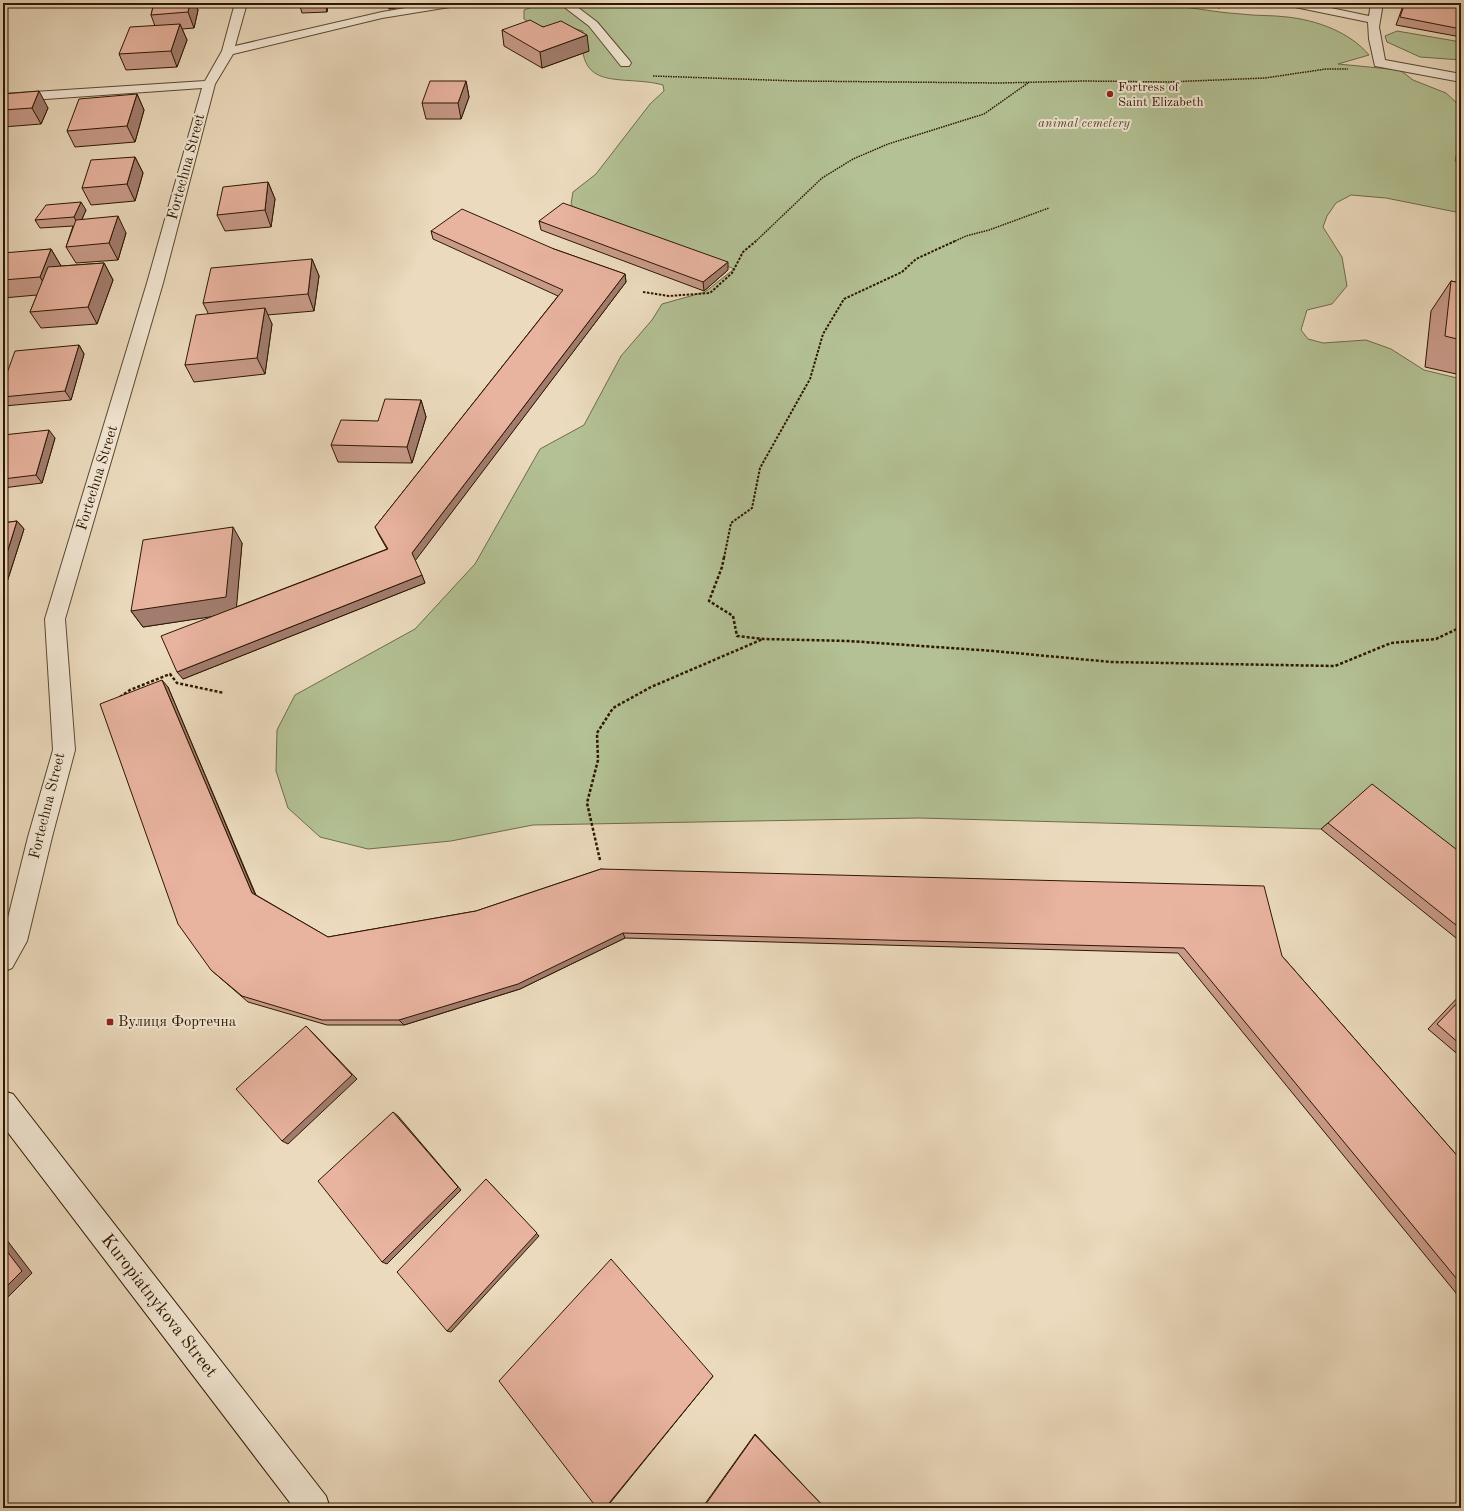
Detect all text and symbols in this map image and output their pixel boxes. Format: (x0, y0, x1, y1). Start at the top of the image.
place label: Fortress of Saint Elizabeth (1118, 81, 1204, 109)
marker: Fortress of Saint Elizabeth (1105, 89, 1115, 99)
street label: Fortechna Street (166, 112, 208, 222)
park label: animal cemetery (1038, 117, 1130, 130)
street label: Fortechna Street (75, 424, 121, 532)
street label: Fortechna Street (28, 751, 68, 861)
place label: Вулиця Фортечна (118, 1015, 237, 1030)
marker: Вулиця Фортечна (105, 1017, 115, 1027)
street label: Kuropiatnykova Street (98, 1231, 220, 1381)

